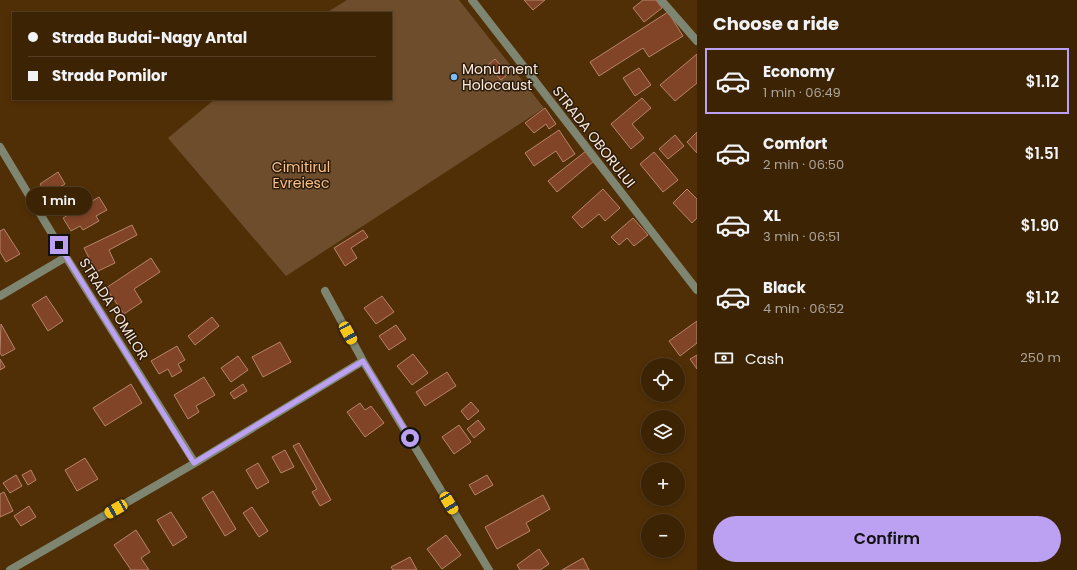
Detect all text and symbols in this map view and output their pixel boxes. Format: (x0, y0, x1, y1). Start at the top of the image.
text: Choose a ride (713, 11, 839, 36)
text: Strada Budai-Nagy Antal (52, 27, 247, 48)
place label: Monument Holocaust (462, 59, 538, 95)
text: Economy (763, 61, 835, 82)
icon: car (715, 63, 751, 99)
text: Strada Pomilor (52, 65, 167, 86)
text: $1.12 (1026, 71, 1059, 92)
marker: Monument Holocaust (449, 72, 459, 82)
street label: STRADA OBORULUI (548, 82, 640, 192)
text: 1 min · 06:49 (763, 83, 841, 102)
text: Comfort (763, 133, 827, 154)
icon: car (715, 135, 751, 171)
text: $1.51 (1025, 143, 1059, 164)
text: 2 min · 06:50 (763, 155, 844, 174)
park label: Cimitirul Evreiesc (272, 157, 330, 193)
callout: 1 min (26, 187, 92, 215)
text: 1 min (42, 191, 76, 210)
text: XL (763, 205, 781, 226)
icon: car (715, 207, 751, 243)
text: $1.90 (1021, 215, 1059, 236)
text: 3 min · 06:51 (763, 227, 840, 246)
route end (50, 236, 68, 254)
street label: STRADA POMILOR (75, 254, 153, 364)
text: Black (763, 277, 806, 298)
icon: car (715, 279, 751, 315)
text: $1.12 (1026, 287, 1059, 308)
text: 4 min · 06:52 (763, 299, 844, 318)
car (337, 320, 359, 346)
icon: cash (713, 347, 735, 369)
text: Cash (745, 348, 784, 369)
text: 250 m (1020, 348, 1061, 367)
map controls (641, 358, 685, 558)
button: locate (641, 358, 685, 402)
button: layers (641, 410, 685, 454)
route start (401, 429, 419, 447)
button: + (641, 462, 685, 506)
car (438, 490, 460, 516)
car (103, 498, 129, 520)
button: − (641, 514, 685, 558)
button: Confirm (713, 516, 1061, 562)

